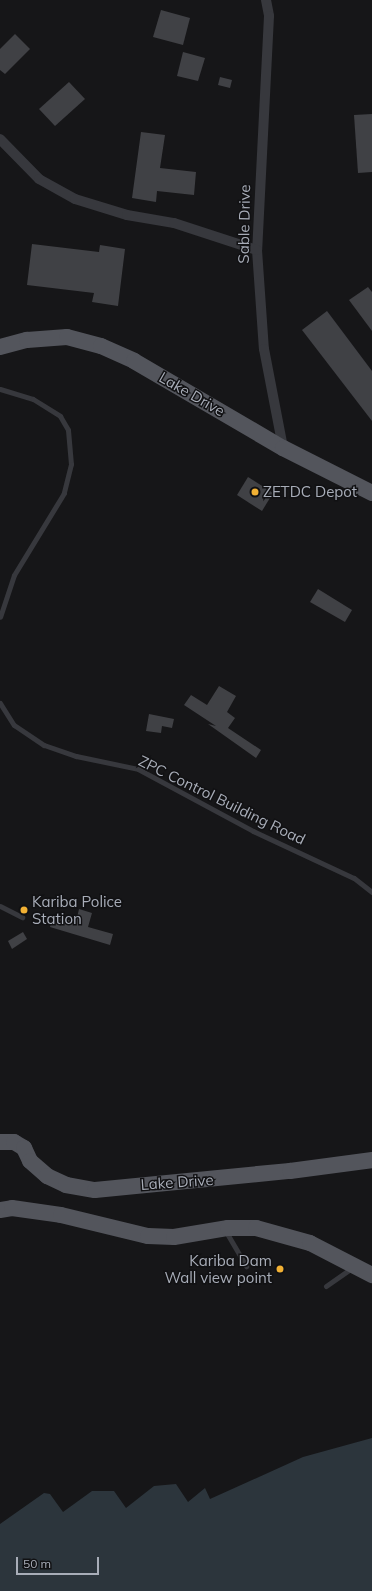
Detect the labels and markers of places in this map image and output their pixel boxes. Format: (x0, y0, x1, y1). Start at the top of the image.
place label: ZETDC Depot (263, 483, 357, 501)
marker: ZETDC Depot (250, 487, 260, 497)
place label: Kariba Police Station (32, 892, 122, 927)
marker: Kariba Police Station (19, 905, 29, 915)
place label: Kariba Dam Wall view point (164, 1251, 272, 1286)
marker: Kariba Dam Wall view point (275, 1264, 285, 1274)

